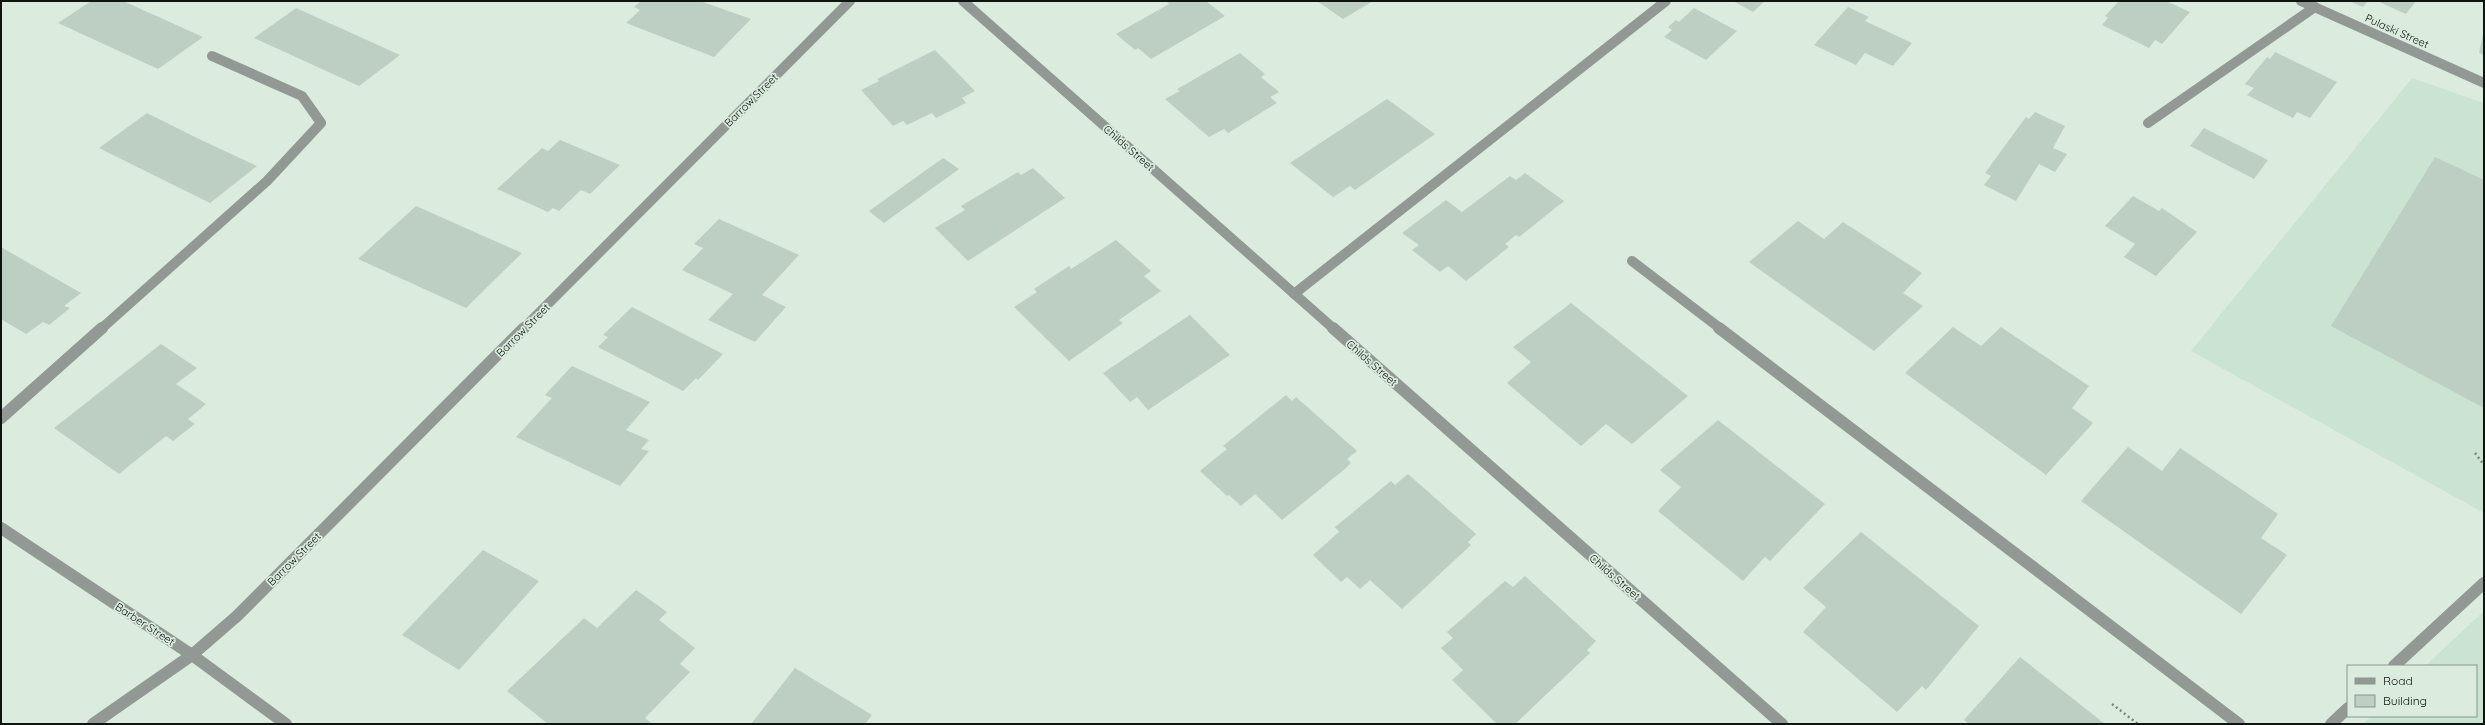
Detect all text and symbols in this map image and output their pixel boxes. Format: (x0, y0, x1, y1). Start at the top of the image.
street label: Pulaski Street (2363, 11, 2431, 51)
street label: Barrow Street (721, 70, 781, 130)
street label: Childs Street (1101, 122, 1158, 174)
street label: Barrow Street (493, 300, 553, 360)
street label: Childs Street (1344, 337, 1401, 389)
street label: Barrow Street (264, 529, 324, 589)
street label: Childs Street (1587, 551, 1644, 603)
street label: Barber Street (113, 600, 178, 649)
legend (2347, 665, 2477, 717)
text: Road (2383, 673, 2413, 688)
text: Building (2383, 693, 2427, 708)

